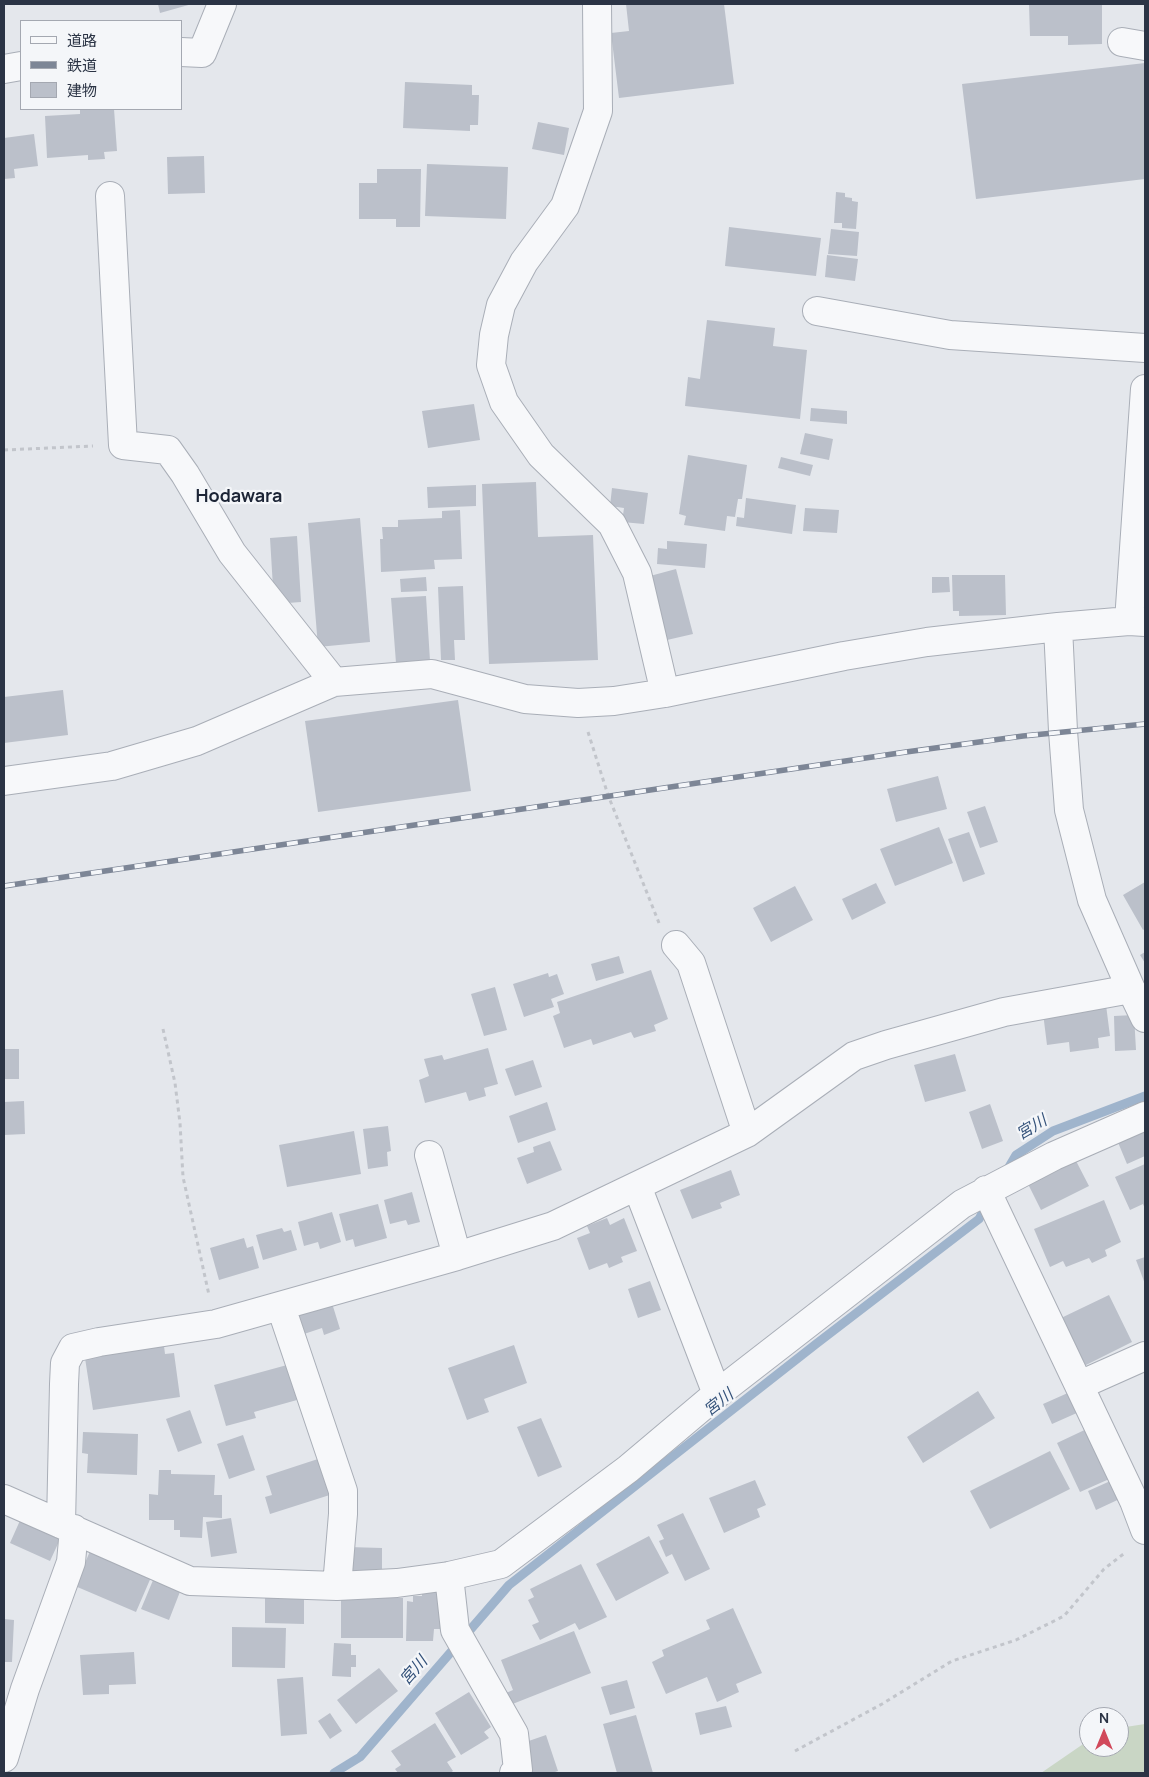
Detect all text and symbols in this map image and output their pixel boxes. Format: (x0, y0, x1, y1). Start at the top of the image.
legend (20, 20, 182, 110)
text: 道路 (67, 30, 97, 51)
text: 鉄道 (67, 55, 97, 76)
text: 建物 (67, 80, 97, 101)
district label: Hodawara (196, 486, 282, 508)
water label: 宮川 (1013, 1112, 1051, 1144)
water label: 宮川 (700, 1386, 738, 1420)
water label: 宮川 (396, 1653, 432, 1689)
north arrow (1079, 1707, 1129, 1757)
text: N (1099, 1708, 1109, 1727)

